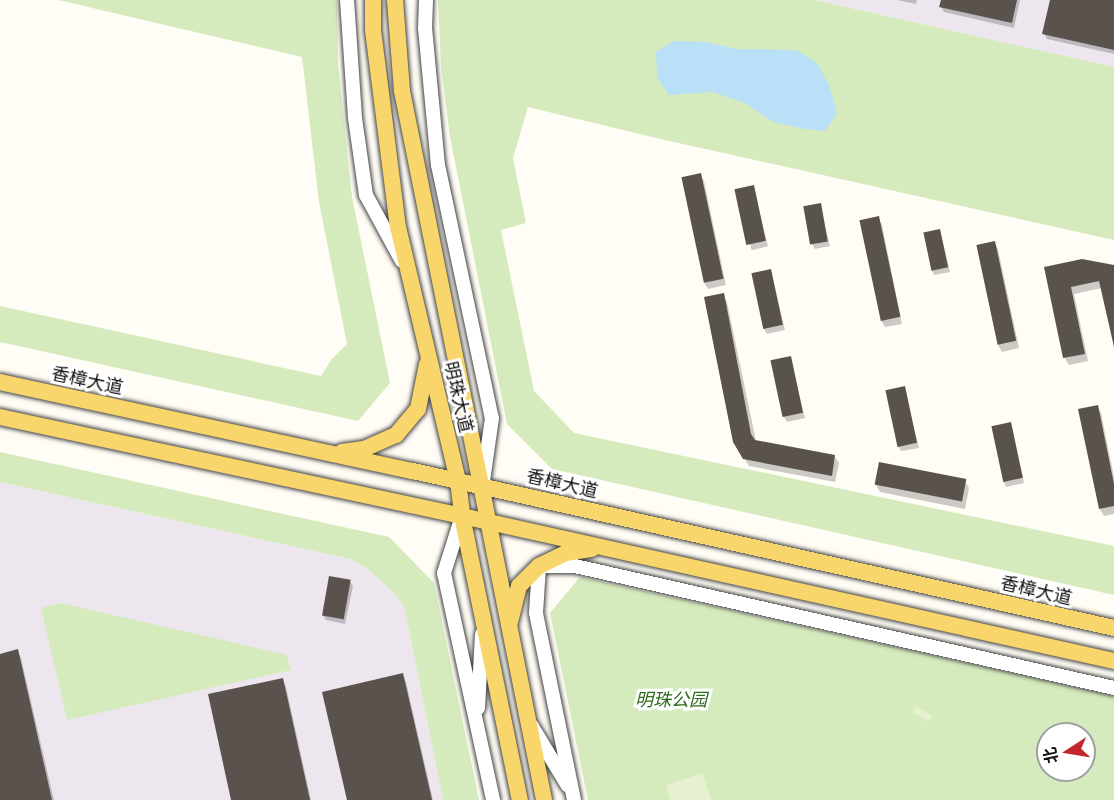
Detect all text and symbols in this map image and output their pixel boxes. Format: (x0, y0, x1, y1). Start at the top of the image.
street label: 明珠大道 (439, 359, 477, 435)
street label: 香樟大道 (50, 363, 124, 399)
street label: 香樟大道 (524, 465, 600, 503)
street label: 香樟大道 (998, 572, 1074, 610)
park label: 明珠公园 (635, 689, 707, 711)
north arrow (1036, 722, 1096, 782)
text: 北 (1039, 745, 1062, 765)

